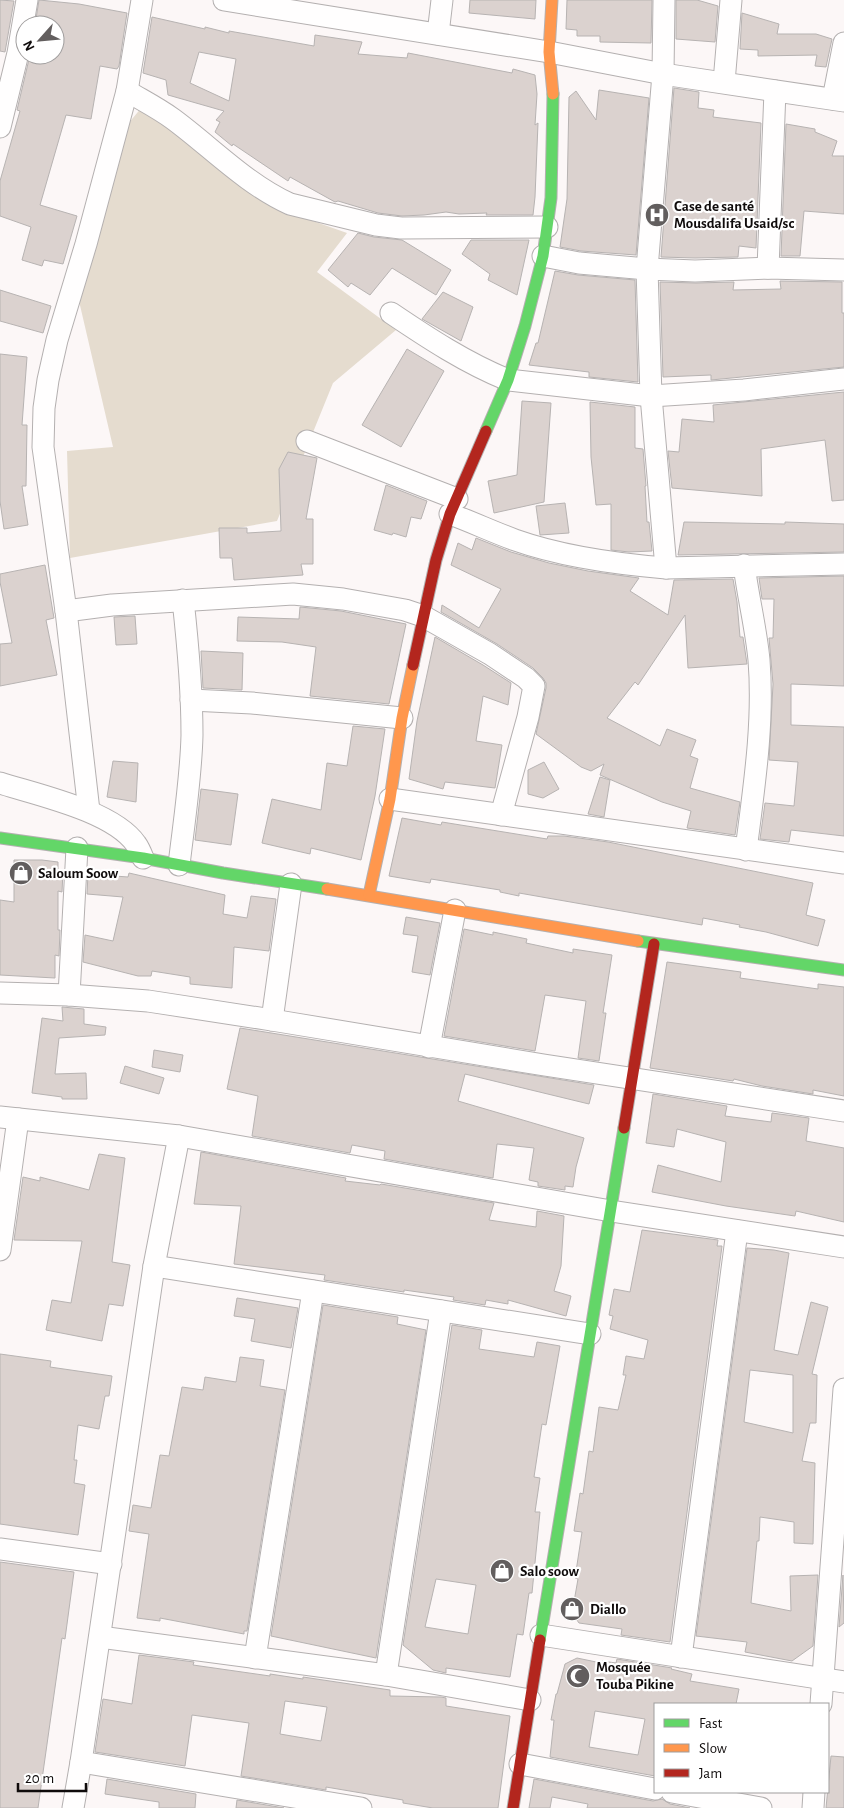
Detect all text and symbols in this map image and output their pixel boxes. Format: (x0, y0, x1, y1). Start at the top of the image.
north arrow (15, 15, 65, 65)
text: N (21, 38, 38, 53)
place label: Case de santé Mousdalifa Usaid/sc (674, 199, 794, 231)
hospital icon: Case de santé Mousdalifa Usaid/sc (644, 202, 670, 228)
shop icon: Saloum Soow (8, 860, 34, 886)
place label: Saloum Soow (38, 866, 119, 881)
shop icon: Salo soow (489, 1558, 515, 1584)
place label: Salo soow (520, 1564, 579, 1579)
shop icon: Diallo (559, 1596, 585, 1622)
place label: Diallo (590, 1602, 626, 1617)
place label: Mosquée Touba Pikine (596, 1660, 674, 1692)
mosque icon: Mosquée Touba Pikine (565, 1663, 591, 1689)
legend (654, 1703, 829, 1793)
text: Fast (699, 1716, 723, 1731)
text: Slow (699, 1741, 727, 1756)
scale bar (18, 1760, 85, 1792)
text: Jam (699, 1766, 722, 1781)
text: 20 m (25, 1771, 54, 1786)

